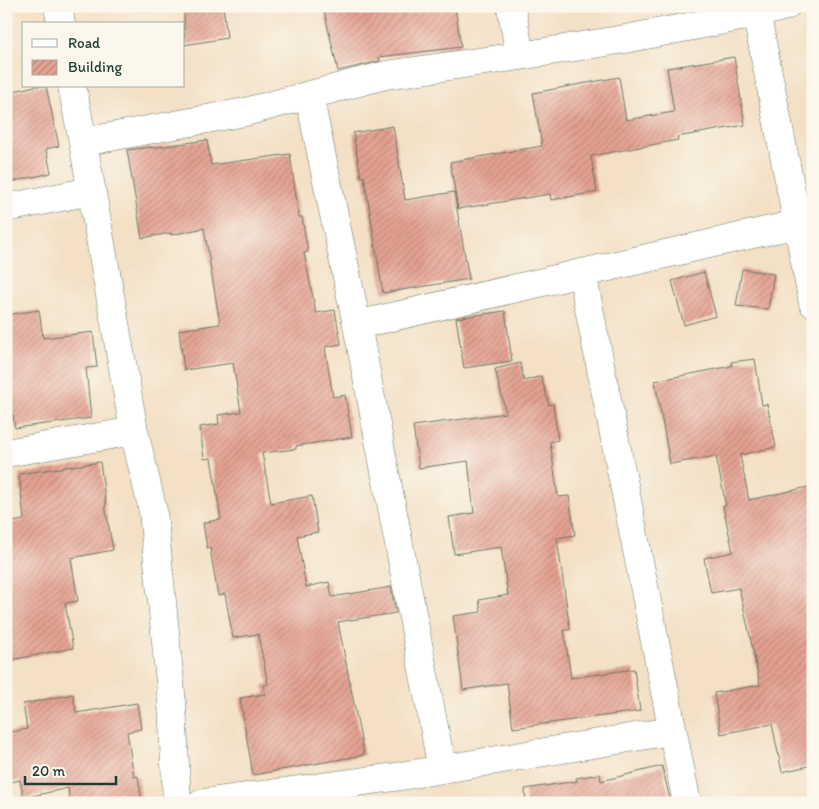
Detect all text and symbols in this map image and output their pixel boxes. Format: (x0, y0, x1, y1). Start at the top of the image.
legend (22, 22, 185, 88)
text: Road (68, 34, 101, 52)
text: Building (68, 58, 122, 76)
scale bar (25, 754, 116, 786)
text: 20 m (32, 762, 66, 780)

